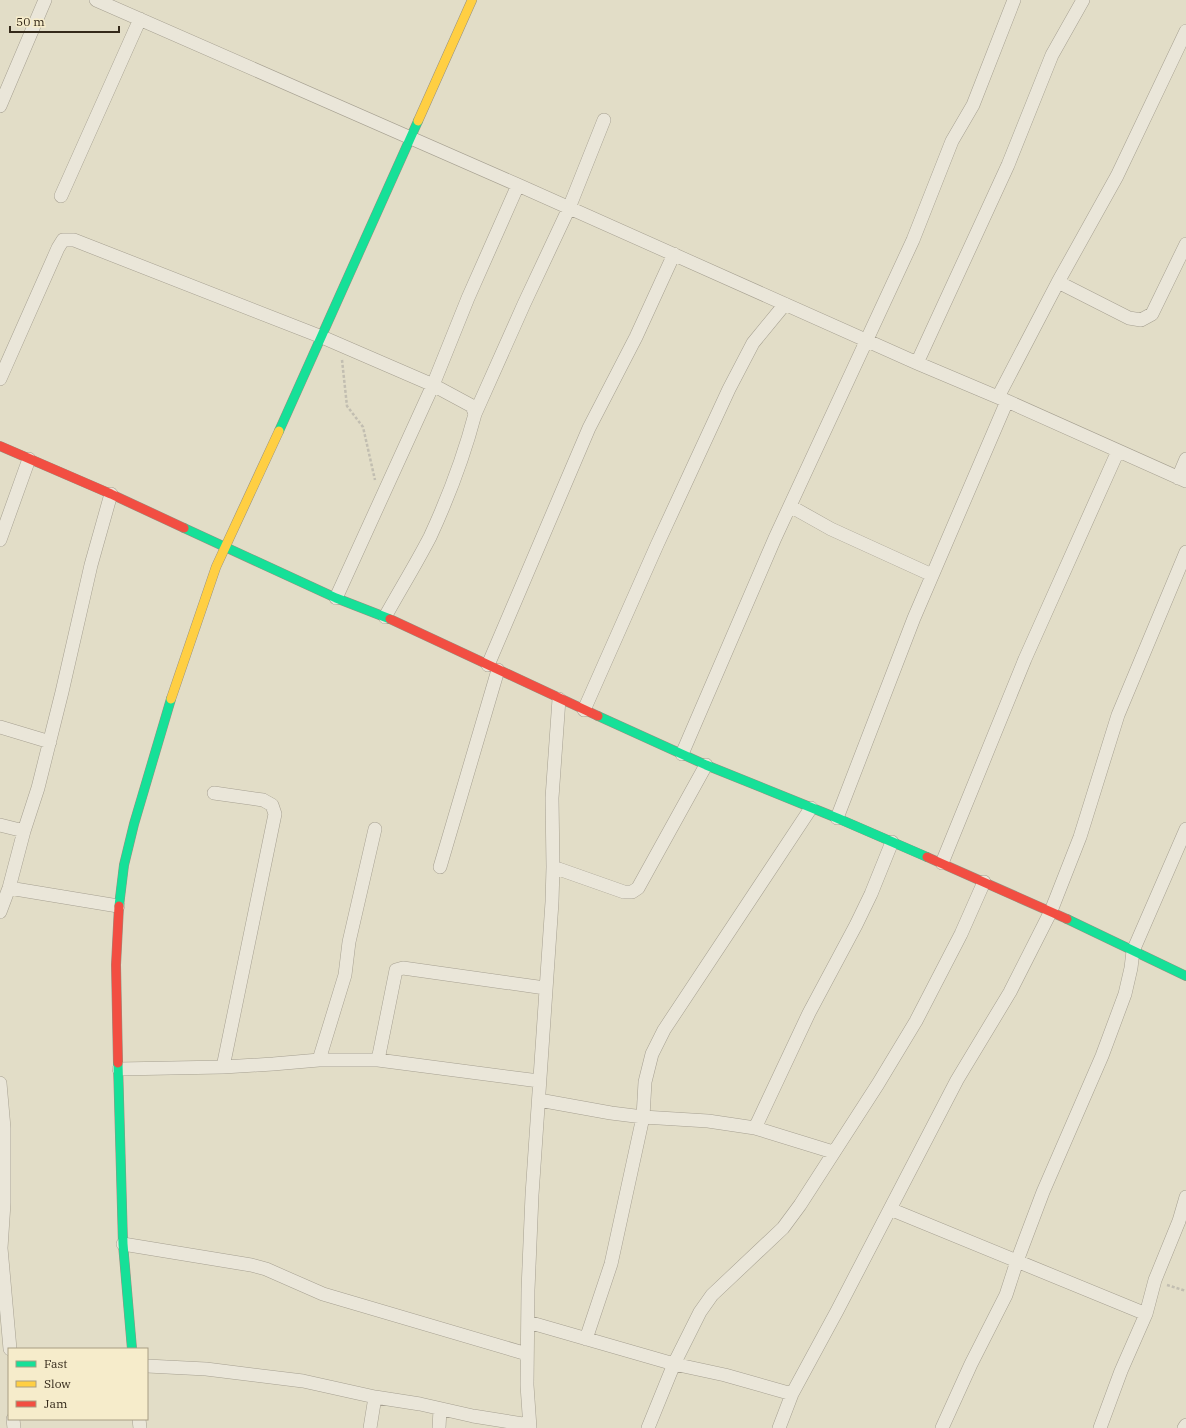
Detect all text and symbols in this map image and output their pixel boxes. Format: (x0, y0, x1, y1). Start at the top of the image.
scale bar (10, 8, 119, 34)
text: 50 m (16, 14, 45, 29)
legend (8, 1348, 148, 1420)
text: Fast (44, 1356, 68, 1371)
text: Slow (44, 1376, 71, 1391)
text: Jam (44, 1396, 68, 1411)

